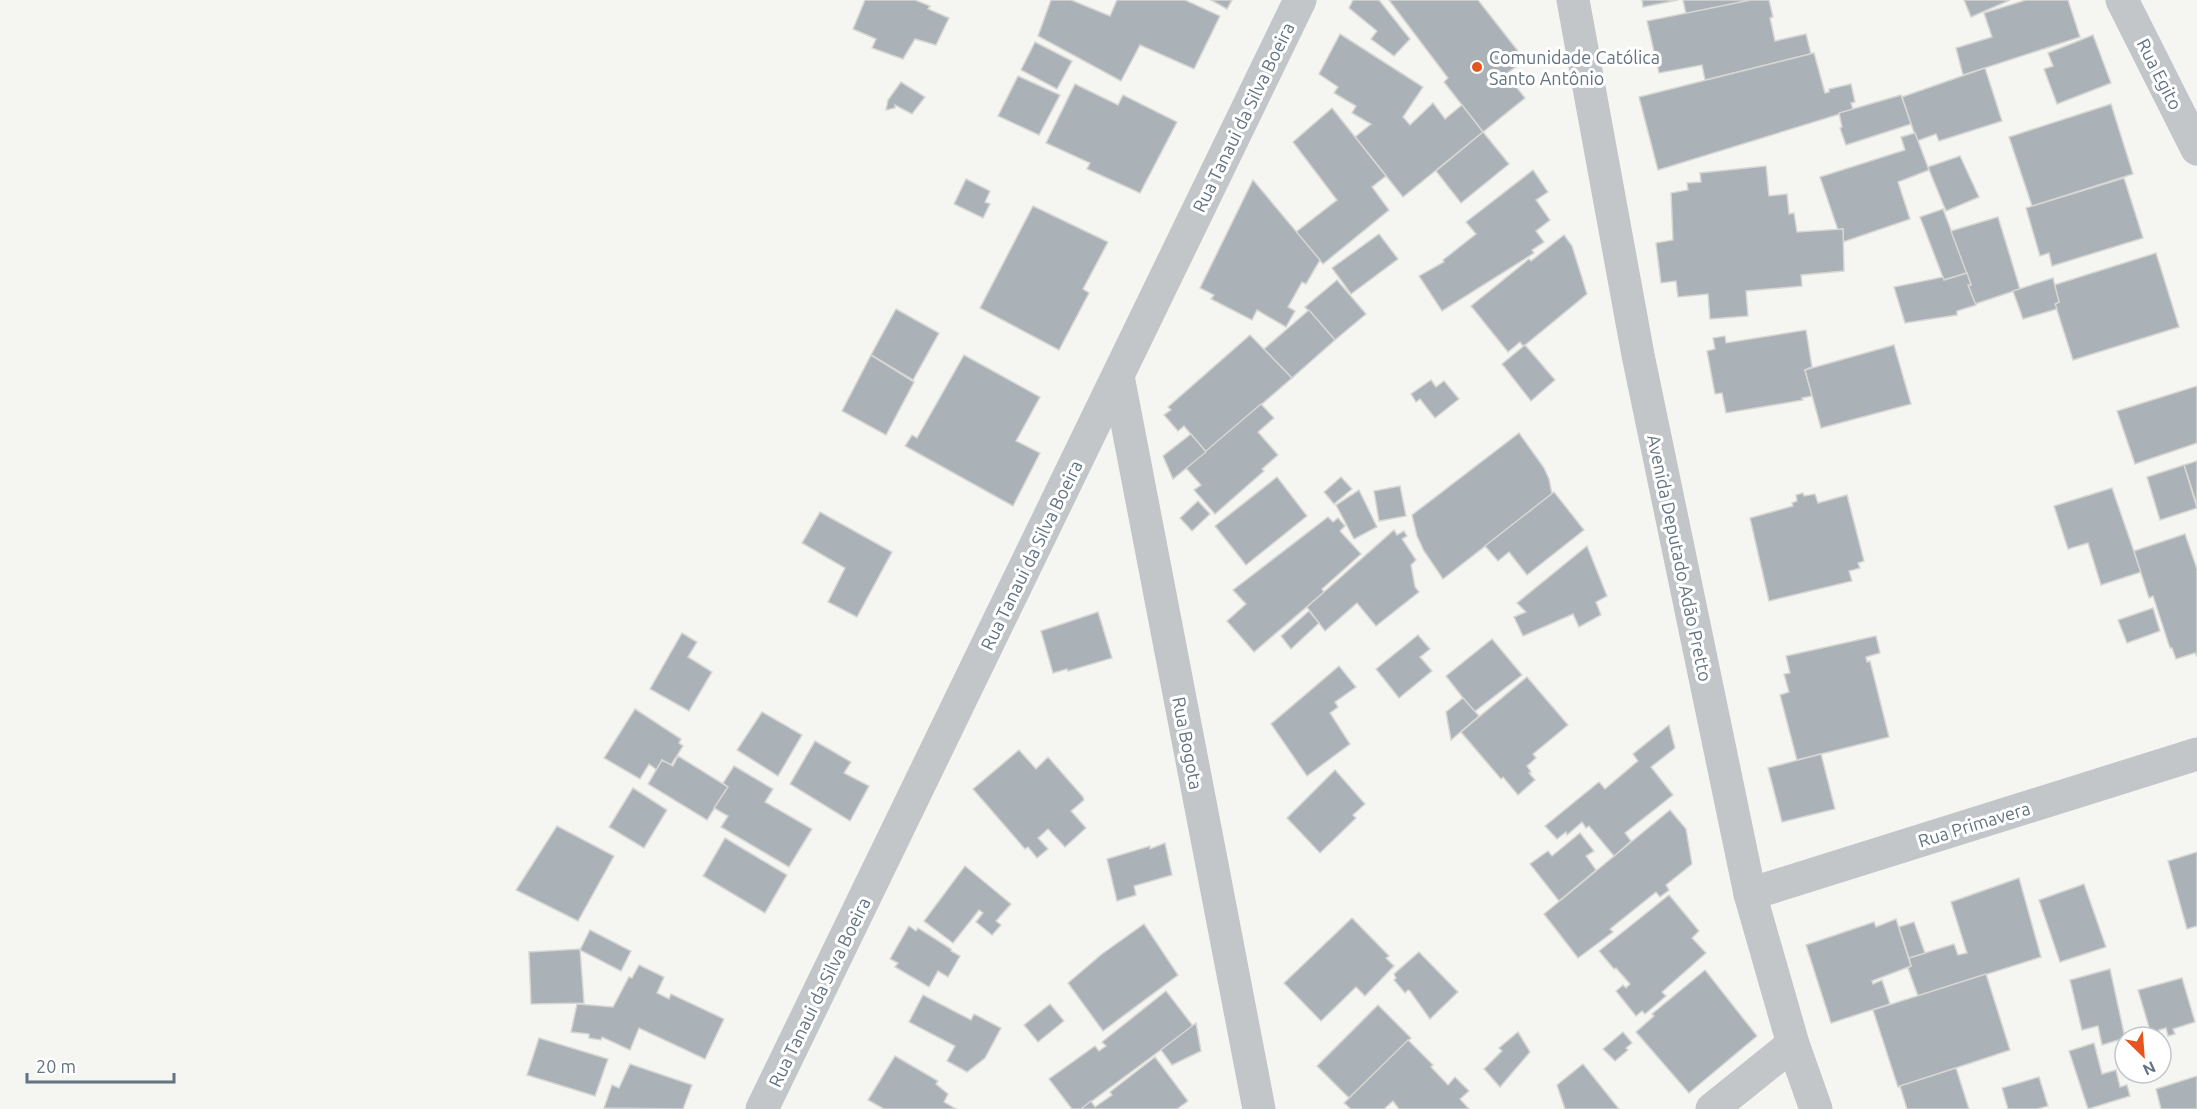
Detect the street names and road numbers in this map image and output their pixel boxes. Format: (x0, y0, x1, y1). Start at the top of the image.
street label: Rua Tanaui da Silva Boeira (1188, 19, 1298, 215)
street label: Rua Egito (2134, 35, 2186, 113)
street label: Avenida Deputado Adão Pretto (1644, 433, 1716, 683)
street label: Rua Tanaui da Silva Boeira (976, 457, 1086, 653)
street label: Rua Bogota (1169, 695, 1207, 791)
street label: Rua Primavera (1915, 797, 2033, 851)
street label: Rua Tanaui da Silva Boeira (764, 894, 874, 1090)

